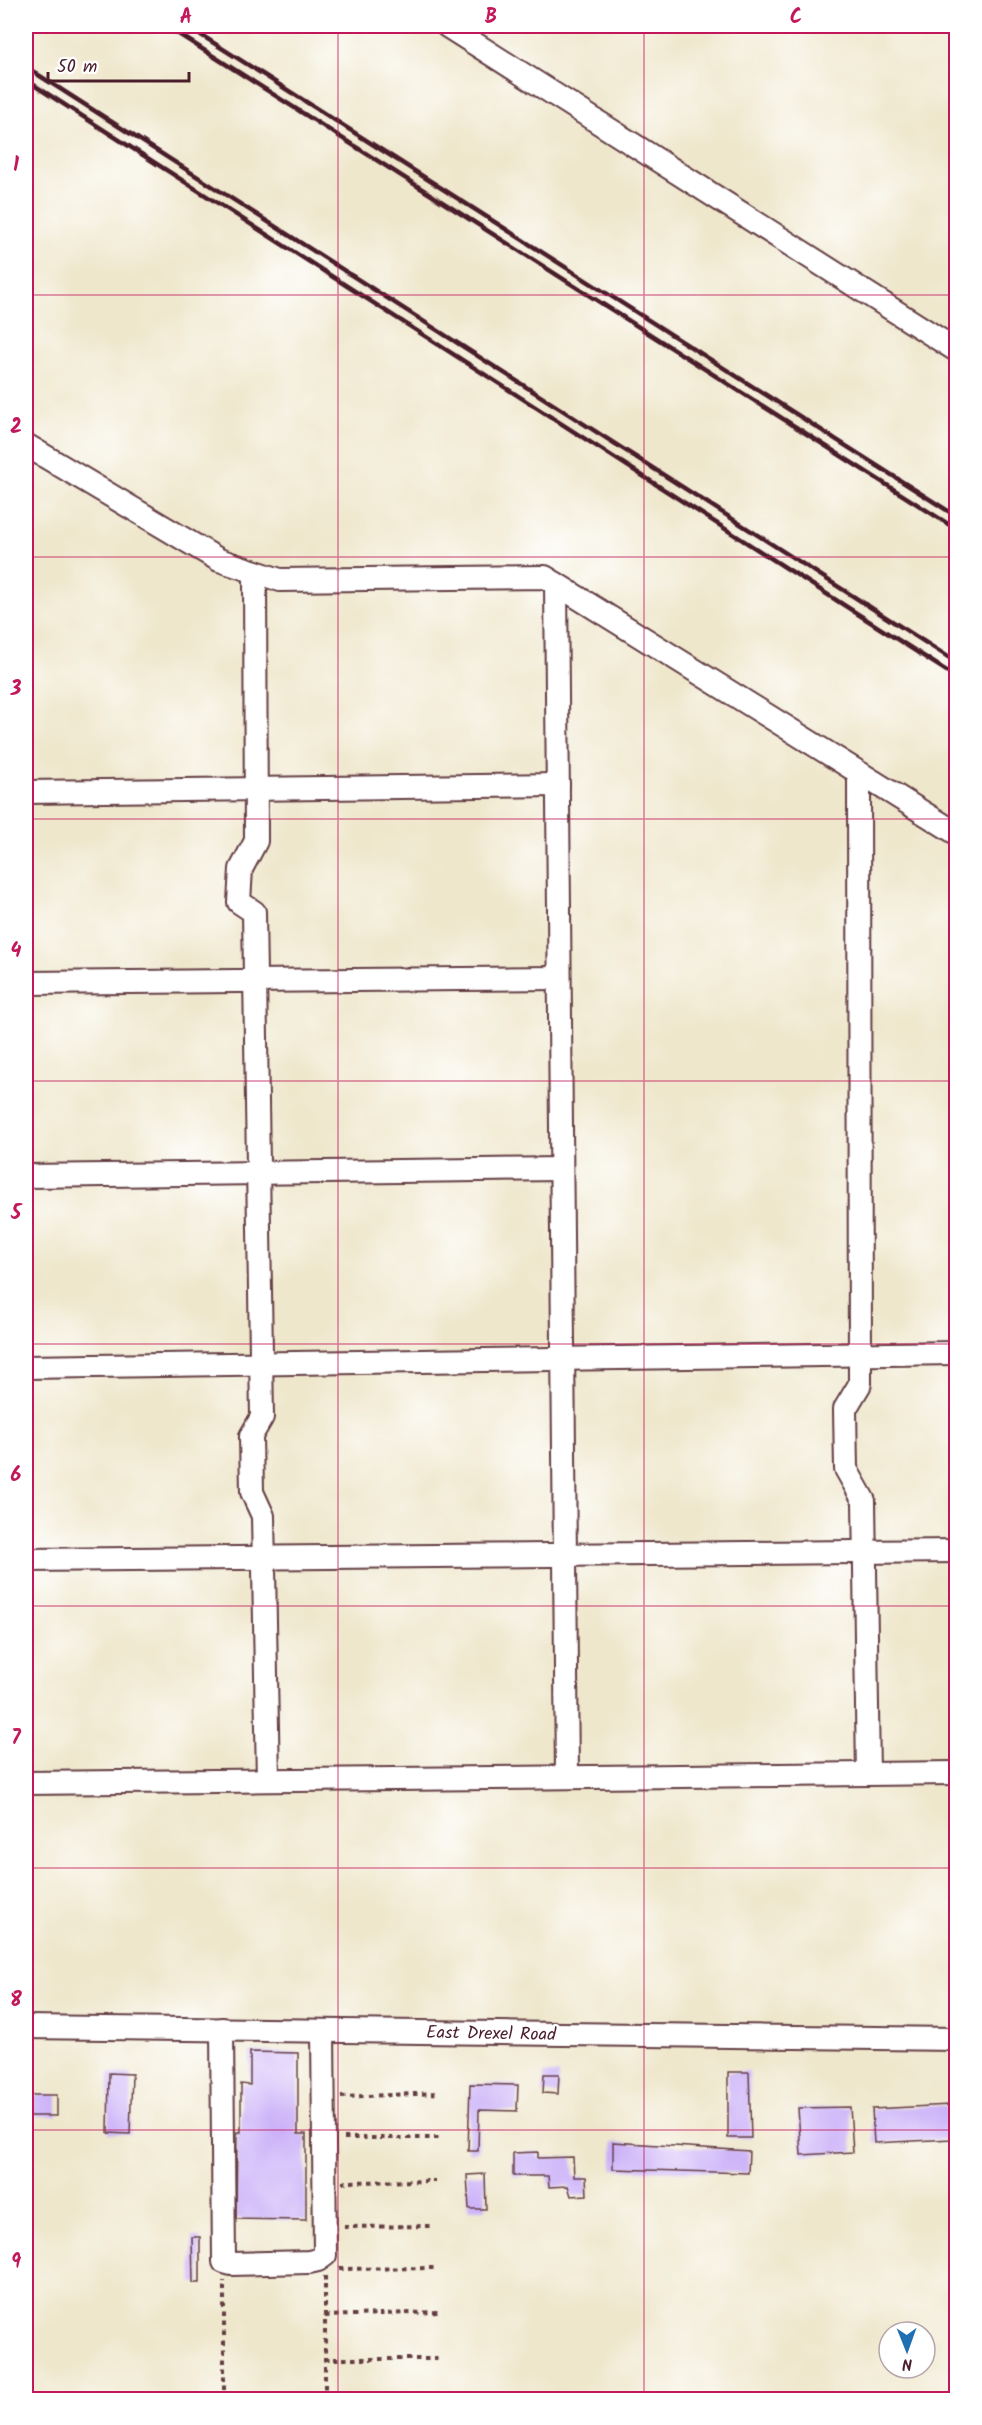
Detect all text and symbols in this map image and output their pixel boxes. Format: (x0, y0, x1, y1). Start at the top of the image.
text: A (180, 2, 192, 34)
text: B (485, 2, 497, 34)
text: C (790, 2, 802, 34)
scale bar (48, 45, 189, 83)
text: 50 m (57, 53, 97, 82)
text: 1 (13, 150, 19, 182)
text: 2 (10, 412, 22, 444)
text: 3 (10, 674, 22, 706)
text: 4 (11, 936, 22, 968)
text: 5 (10, 1198, 23, 1230)
text: 6 (11, 1460, 22, 1492)
text: 7 (11, 1723, 21, 1755)
text: 8 (10, 1985, 22, 2017)
street label: East Drexel Road (426, 2019, 557, 2050)
text: 9 (11, 2247, 21, 2279)
north arrow (877, 2320, 937, 2380)
text: N (902, 2351, 913, 2376)

